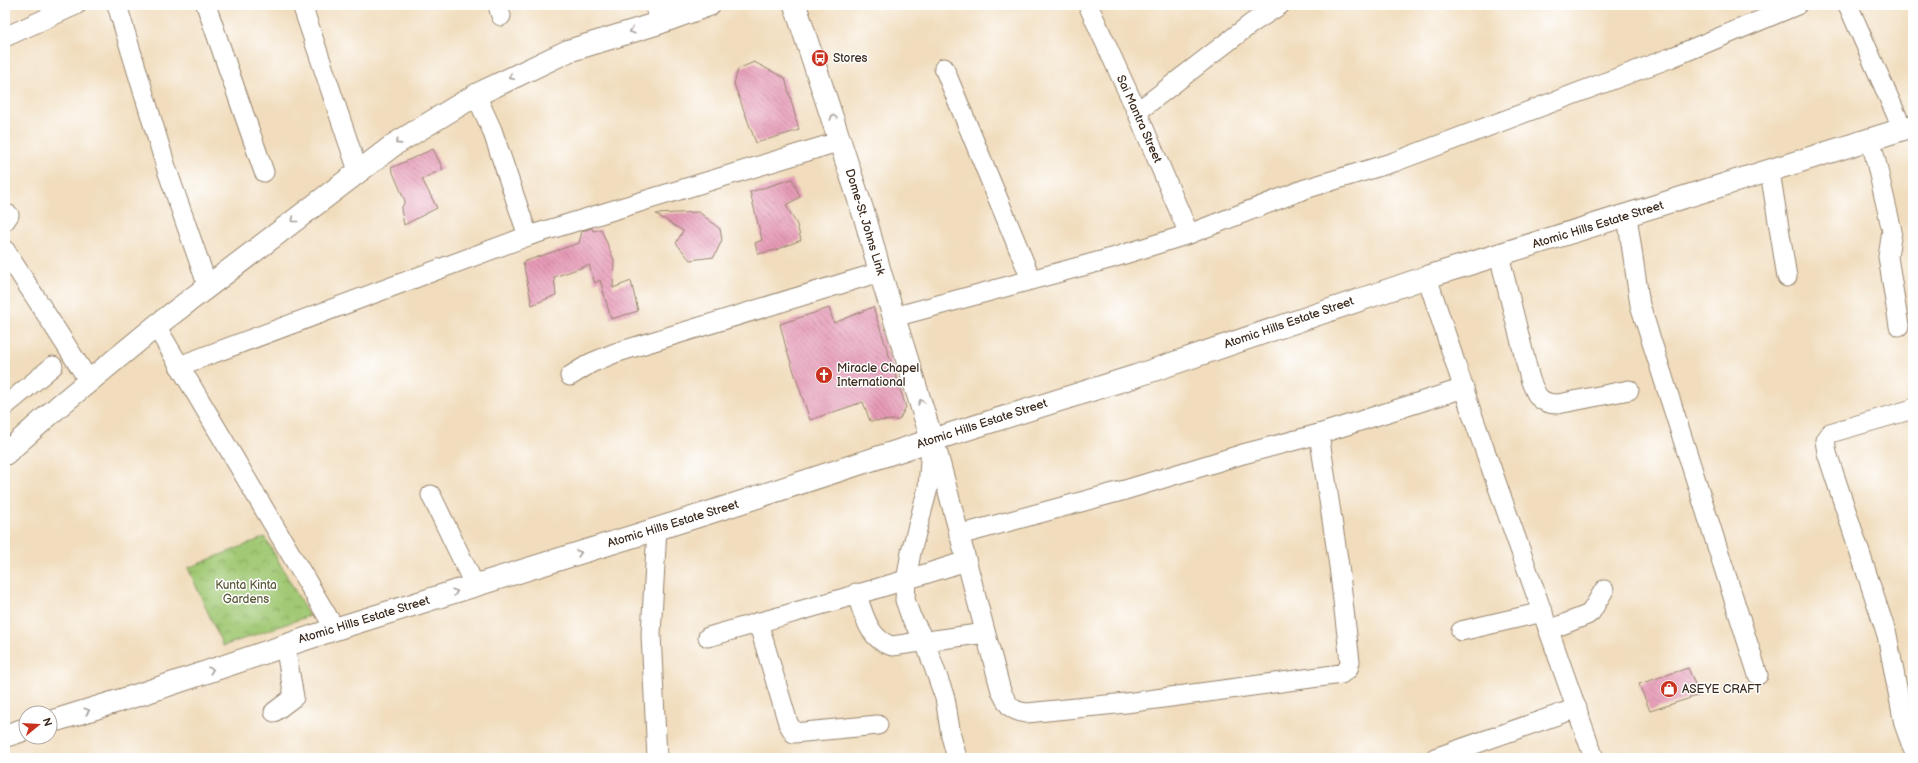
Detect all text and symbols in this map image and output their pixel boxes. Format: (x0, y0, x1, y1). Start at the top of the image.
one-way arrow (629, 26, 636, 35)
bus stop icon: Stores (810, 48, 830, 68)
place label: Stores (833, 51, 868, 66)
one-way arrow (508, 72, 515, 80)
street label: Sai Mantra Street (1113, 73, 1165, 166)
one-way arrow (829, 114, 838, 121)
one-way arrow (395, 137, 402, 145)
street label: Dome-St. Johns Link (842, 167, 888, 277)
street label: Atomic Hills Estate Street (1531, 198, 1666, 252)
one-way arrow (292, 215, 299, 222)
street label: Atomic Hills Estate Street (1222, 294, 1356, 352)
place label: Miracle Chapel International (837, 361, 919, 390)
church icon: Miracle Chapel International (814, 365, 834, 385)
street label: Atomic Hills Estate Street (915, 396, 1049, 452)
one-way arrow (917, 399, 926, 406)
street label: Atomic Hills Estate Street (606, 497, 741, 551)
one-way arrow (575, 550, 582, 558)
park label: Kunta Kinta Gardens (215, 578, 277, 607)
one-way arrow (451, 588, 458, 597)
street label: Atomic Hills Estate Street (297, 593, 432, 647)
one-way arrow (207, 666, 214, 675)
shop icon: ASEYE CRAFT (1659, 679, 1679, 699)
place label: ASEYE CRAFT (1682, 682, 1762, 697)
north arrow (18, 705, 58, 745)
one-way arrow (84, 707, 91, 715)
text: N (40, 716, 54, 728)

